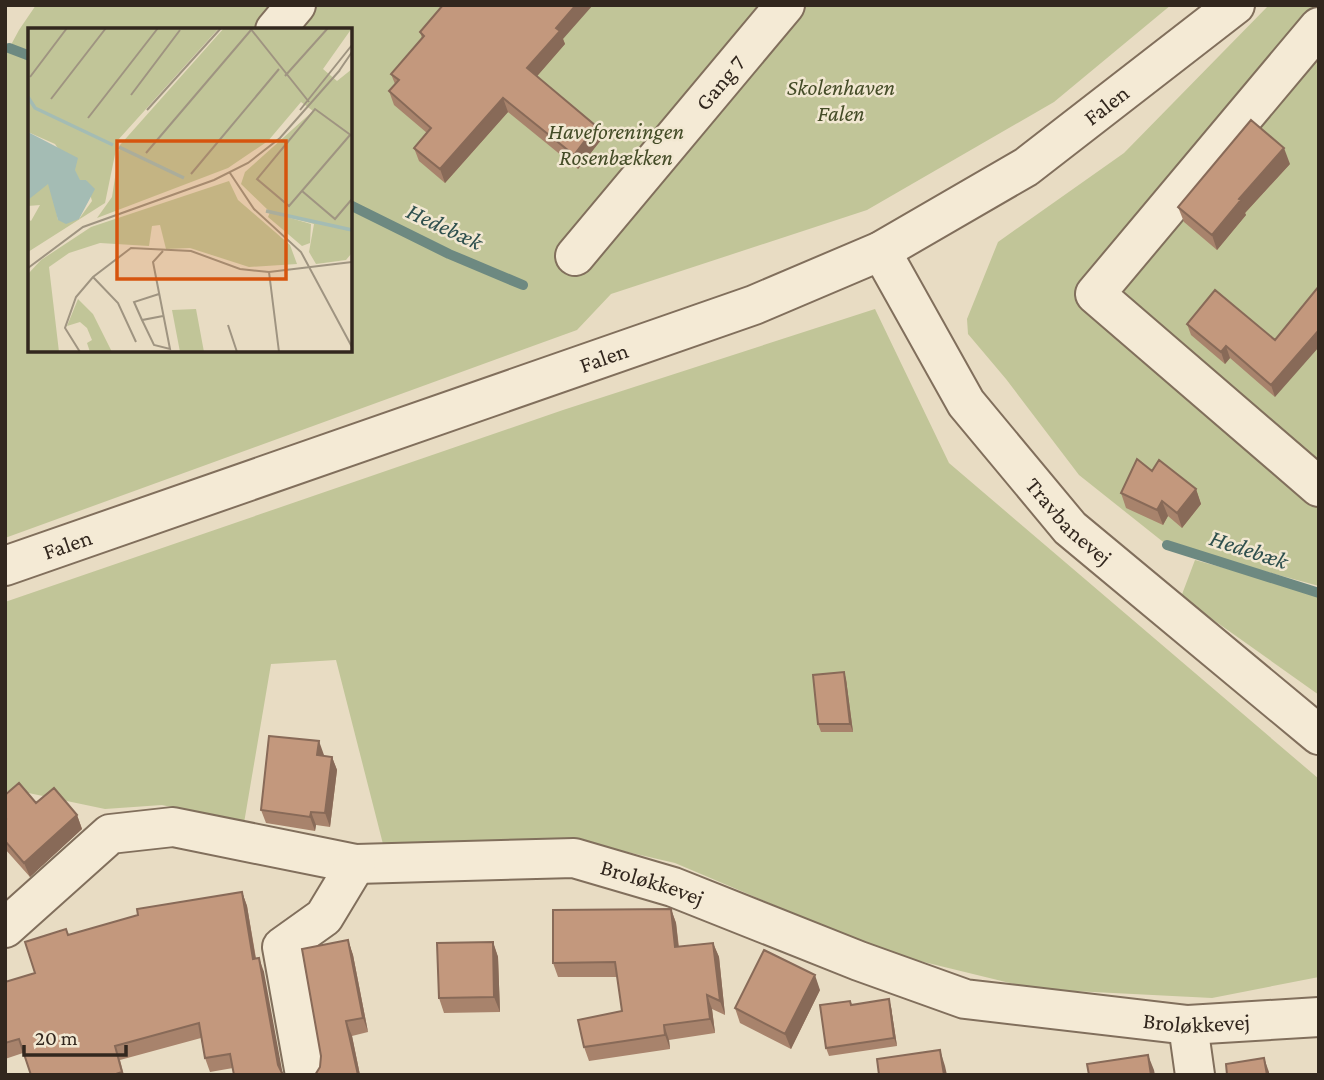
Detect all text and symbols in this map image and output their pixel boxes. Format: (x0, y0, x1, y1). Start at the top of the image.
inset map (28, 28, 352, 352)
street label: Gang 7 (690, 50, 751, 115)
park label: Skolenhaven Falen (787, 74, 895, 126)
street label: Falen (1078, 79, 1134, 131)
park label: Haveforeningen Rosenbækken (548, 118, 684, 170)
water label: Hedebæk (403, 197, 489, 256)
street label: Falen (576, 337, 632, 378)
street label: Travbanevej (1020, 472, 1117, 570)
street label: Falen (39, 524, 95, 565)
water label: Hedebæk (1206, 524, 1293, 575)
street label: Broløkkevej (597, 853, 708, 911)
street label: Broløkkevej (1142, 1007, 1251, 1038)
scale bar (24, 1014, 126, 1058)
text: 20 m (35, 1026, 78, 1050)

